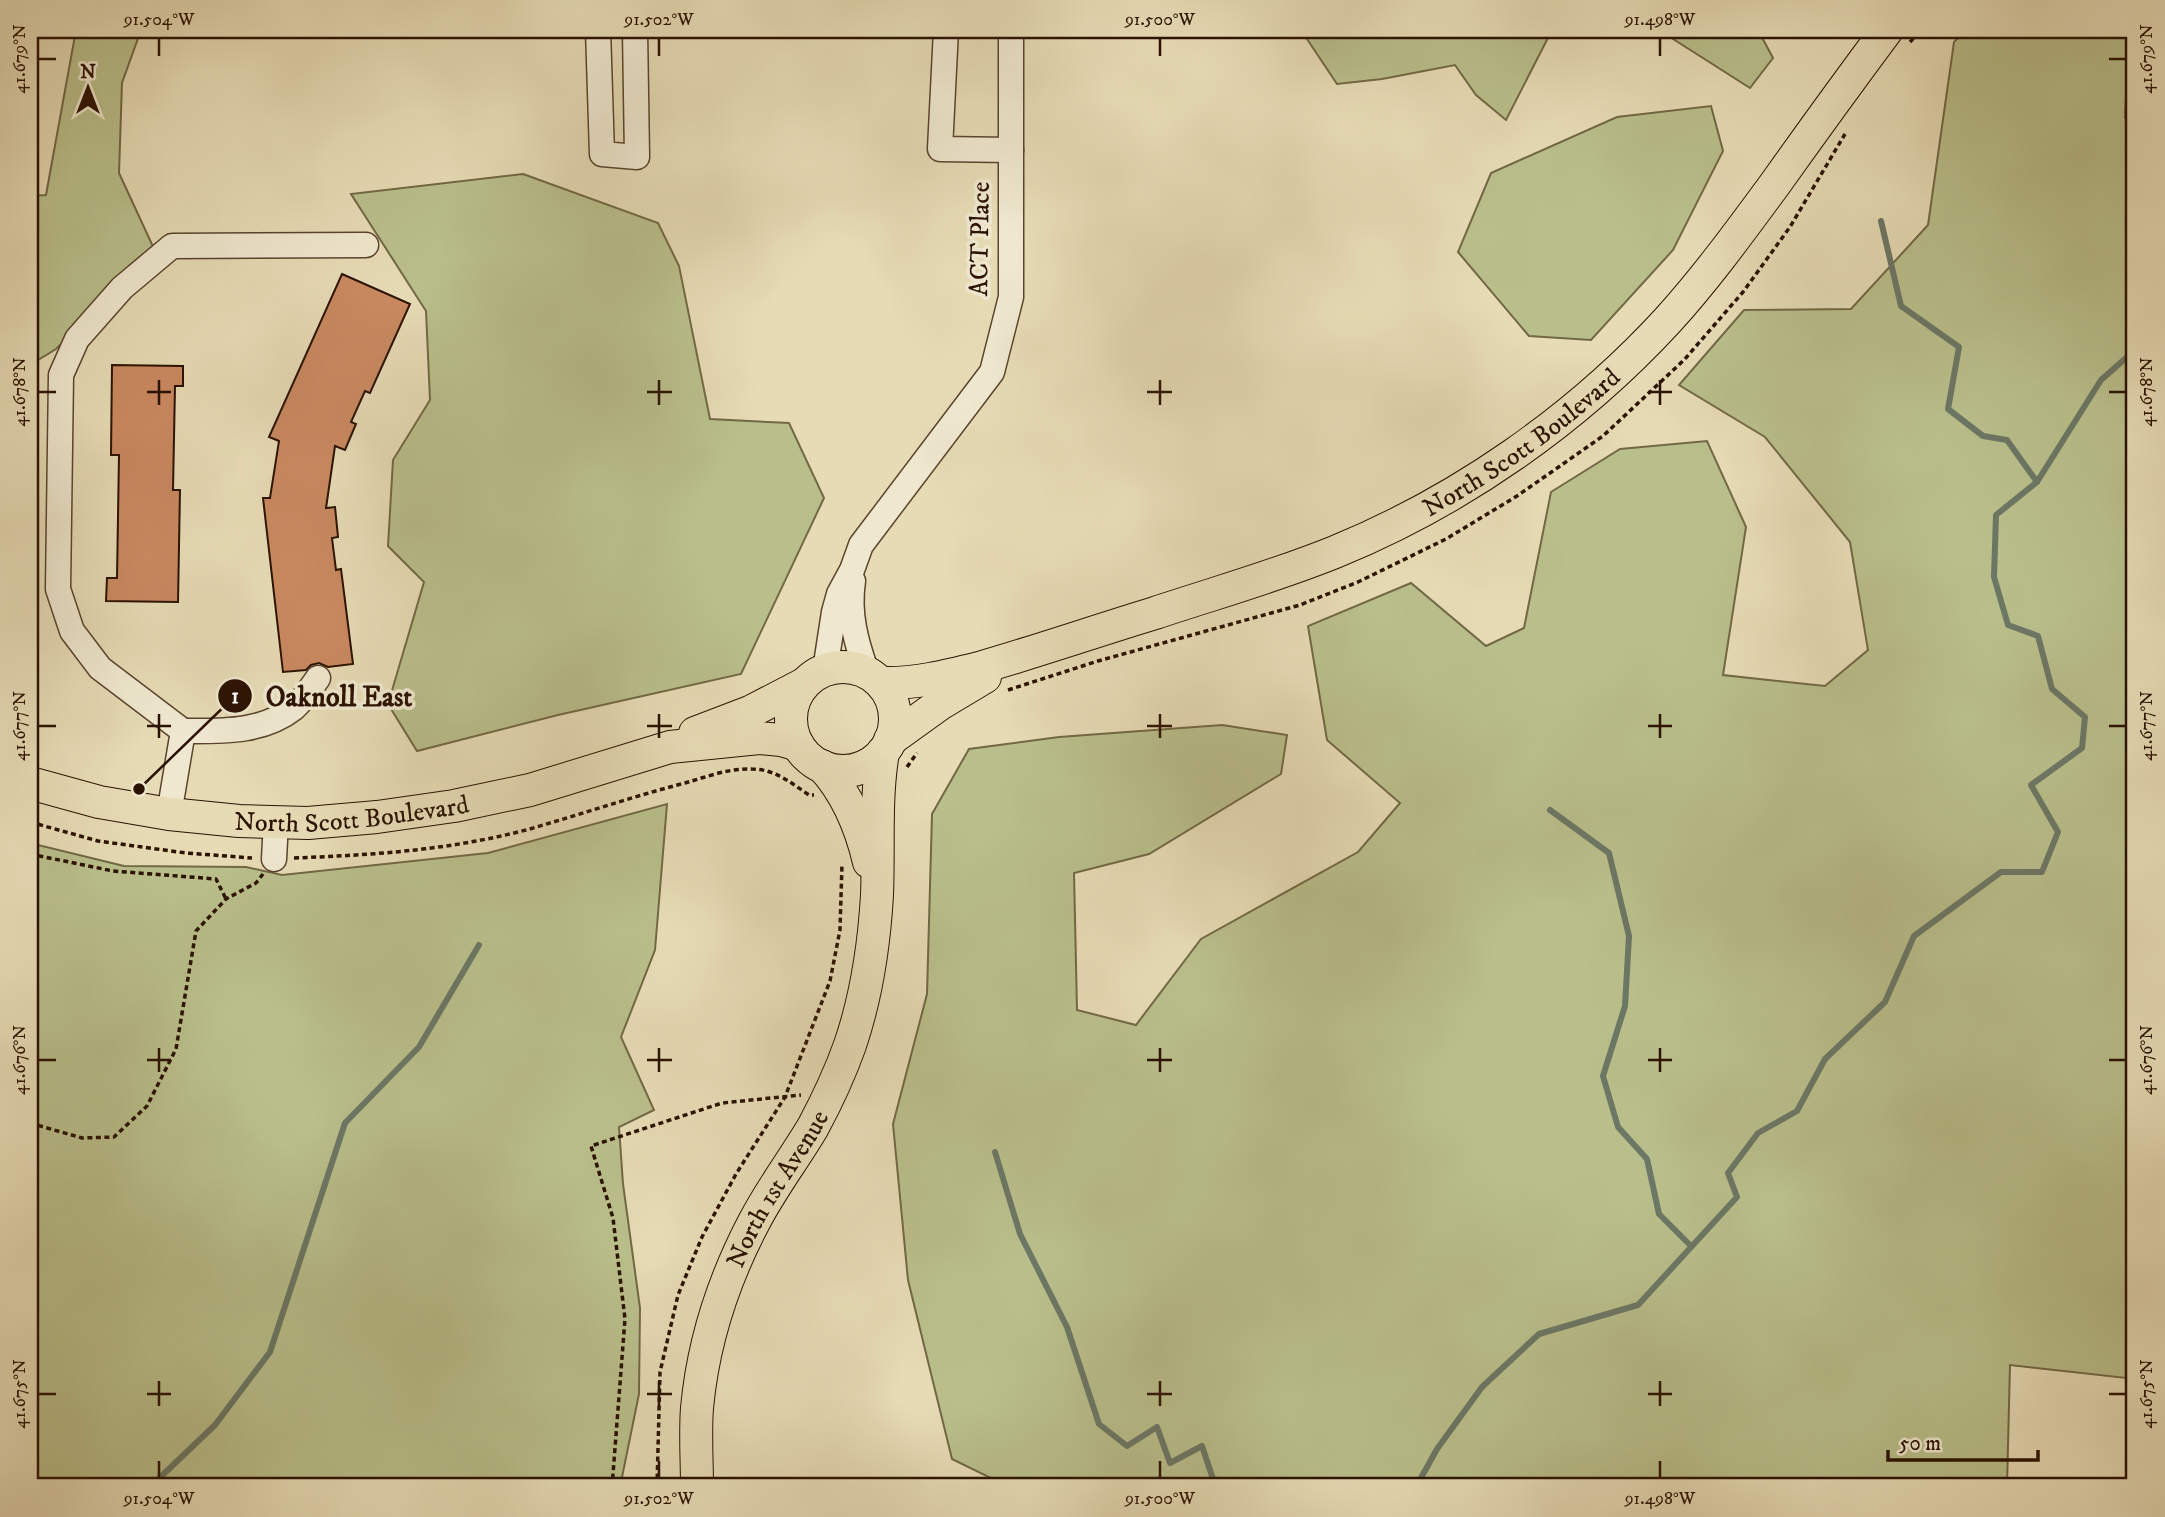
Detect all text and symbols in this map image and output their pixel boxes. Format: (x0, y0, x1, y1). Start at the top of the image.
text: 91.504°W (123, 9, 195, 31)
text: 91.502°W (623, 9, 694, 31)
text: 91.500°W (1124, 9, 1196, 31)
text: 91.498°W (1624, 9, 1696, 31)
text: 41.679°N (9, 24, 31, 94)
text: 41.679°N (2136, 24, 2158, 94)
north arrow (52, 52, 122, 122)
text: N (80, 61, 96, 84)
street label: ACT Place (963, 181, 998, 297)
text: 41.678°N (9, 357, 31, 427)
text: 41.678°N (2136, 357, 2158, 427)
street label: North Scott Boulevard (1417, 361, 1628, 525)
callout: Oaknoll East (217, 671, 427, 720)
text: Oaknoll East (266, 680, 412, 715)
text: 1 (231, 684, 239, 710)
text: 41.677°N (9, 691, 31, 761)
text: 41.677°N (2136, 691, 2158, 761)
street label: North Scott Boulevard (234, 788, 472, 841)
text: 41.676°N (9, 1025, 31, 1095)
text: 41.676°N (2136, 1025, 2158, 1095)
street label: North 1st Avenue (719, 1105, 837, 1273)
text: 41.675°N (9, 1359, 31, 1429)
text: 41.675°N (2136, 1359, 2158, 1429)
scale bar (1888, 1419, 2039, 1463)
text: 50 m (1899, 1431, 1941, 1457)
text: 91.504°W (123, 1488, 195, 1510)
text: 91.502°W (623, 1488, 694, 1510)
text: 91.500°W (1124, 1488, 1196, 1510)
text: 91.498°W (1624, 1488, 1696, 1510)

